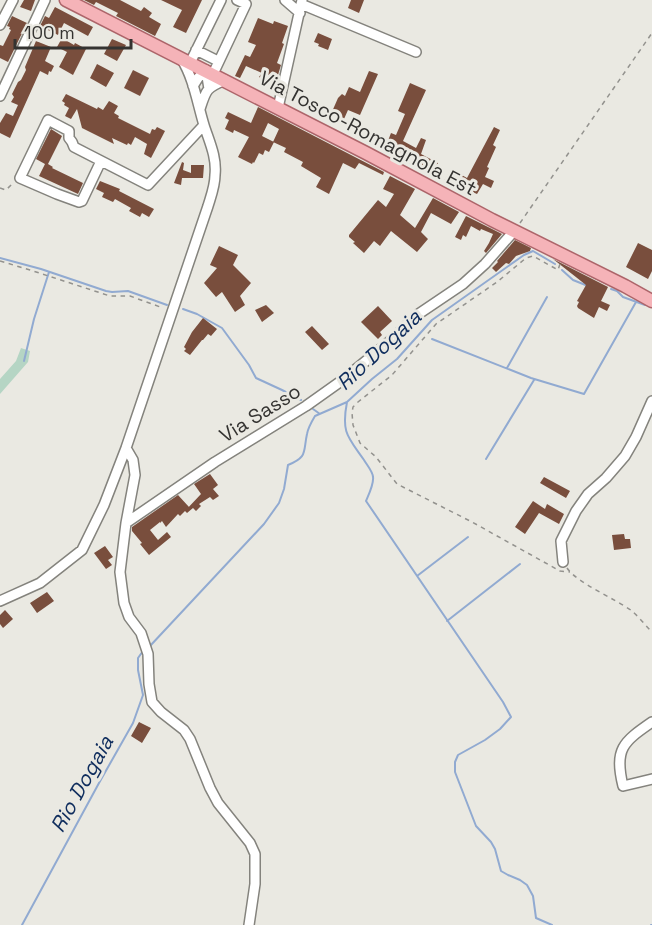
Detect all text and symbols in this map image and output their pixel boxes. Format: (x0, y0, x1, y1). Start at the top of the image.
scale bar (15, 12, 130, 50)
text: 100 m (24, 21, 75, 44)
street label: Via Tosco-Romagnola Est (255, 65, 481, 201)
water label: Rio Dogaia (331, 303, 427, 396)
street label: Via Sasso (215, 378, 305, 448)
water label: Rio Dogaia (44, 730, 120, 837)

